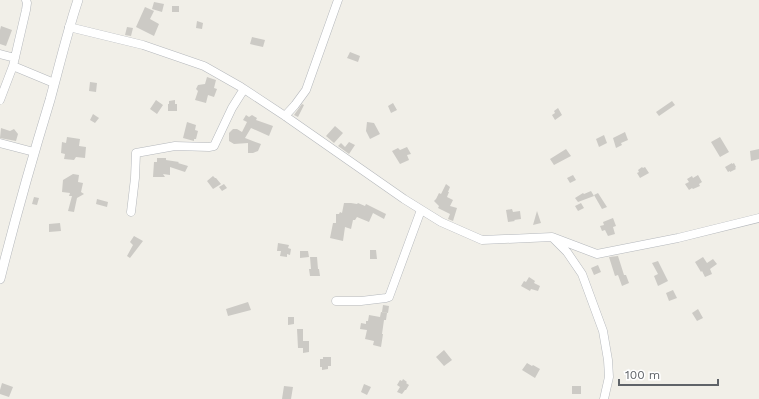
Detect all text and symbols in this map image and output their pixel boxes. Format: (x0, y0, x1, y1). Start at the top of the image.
scale bar (619, 361, 718, 387)
text: 100 m (625, 368, 660, 382)

